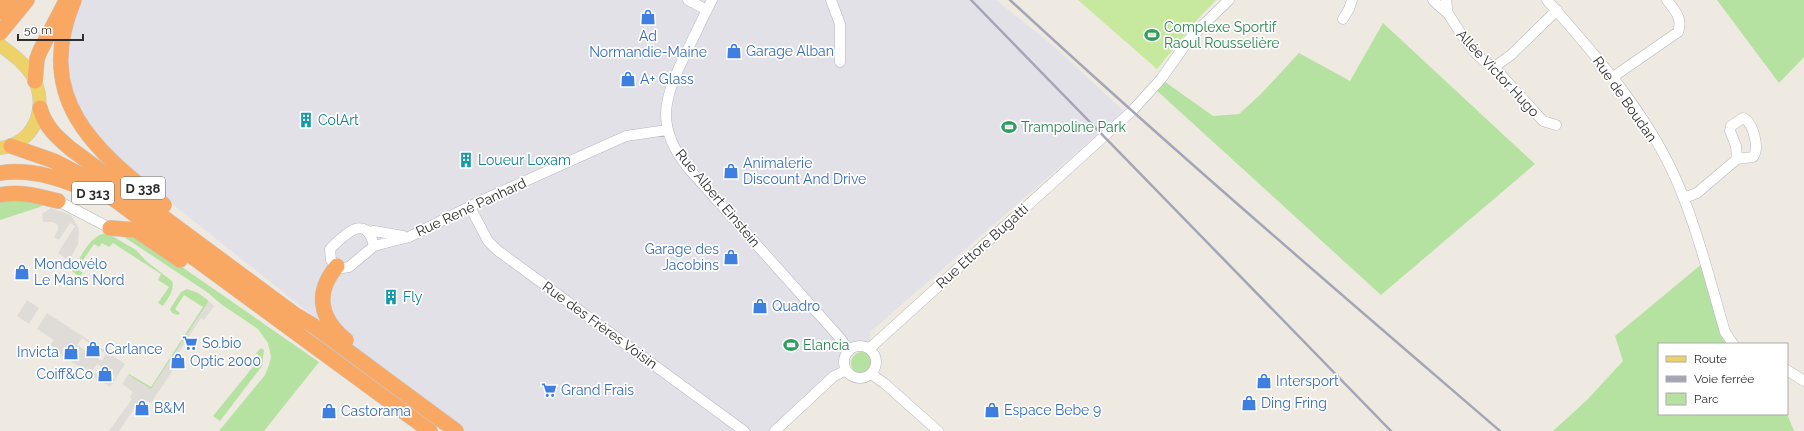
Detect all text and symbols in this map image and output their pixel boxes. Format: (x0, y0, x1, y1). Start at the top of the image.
shop icon: Ad Normandie-Maine (639, 8, 657, 26)
scale bar (18, 16, 83, 42)
place label: Complexe Sportif Raoul Rousselière (1164, 19, 1280, 51)
text: 50 m (24, 23, 52, 37)
sports icon: Complexe Sportif Raoul Rousselière (1143, 26, 1161, 44)
street label: Allée Victor Hugo (1453, 26, 1543, 120)
place label: Ad Normandie-Maine (589, 28, 707, 60)
shop icon: Garage Alban (725, 42, 743, 60)
place label: Garage Alban (746, 43, 834, 59)
street label: Rue de Boudan (1590, 53, 1660, 145)
shop icon: A+ Glass (619, 70, 637, 88)
place label: A+ Glass (640, 71, 694, 87)
building icon: ColArt (297, 111, 315, 129)
place label: ColArt (318, 112, 359, 128)
sports icon: Trampoline Park (1000, 118, 1018, 136)
place label: Trampoline Park (1021, 119, 1127, 135)
street label: Rue Albert Einstein (672, 146, 764, 250)
building icon: Loueur Loxam (457, 151, 475, 169)
place label: Loueur Loxam (478, 152, 571, 168)
place label: Animalerie Discount And Drive (743, 155, 866, 187)
shop icon: Animalerie Discount And Drive (722, 162, 740, 180)
street label: Rue René Panhard (413, 174, 529, 240)
road number: D 338 (121, 177, 165, 199)
road number: D 313 (72, 182, 114, 204)
street label: Rue Ettore Bugatti (933, 201, 1031, 291)
place label: Garage des Jacobins (645, 241, 719, 273)
shop icon: Garage des Jacobins (722, 248, 740, 266)
place label: Mondovélo Le Mans Nord (34, 256, 125, 288)
shop icon: Mondovélo Le Mans Nord (13, 263, 31, 281)
street label: Rue des Frères Voisin (540, 278, 660, 372)
building icon: Fly (382, 288, 400, 306)
place label: Fly (403, 289, 423, 305)
shop icon: Quadro (751, 297, 769, 315)
place label: Quadro (772, 298, 820, 314)
supermarket icon: So.bio (181, 334, 199, 352)
place label: So.bio (202, 335, 241, 351)
sports icon: Elancia (782, 336, 800, 354)
place label: Elancia (803, 337, 850, 353)
shop icon: Carlance (84, 340, 102, 358)
place label: Carlance (105, 341, 163, 357)
shop icon: Invicta (62, 343, 80, 361)
legend (1658, 343, 1788, 415)
place label: Invicta (17, 344, 59, 360)
shop icon: Optic 2000 (169, 352, 187, 370)
text: Route (1694, 352, 1727, 366)
place label: Optic 2000 (190, 353, 261, 369)
shop icon: Coiff&Co (96, 365, 114, 383)
place label: Coiff&Co (37, 366, 93, 382)
shop icon: Intersport (1255, 372, 1273, 390)
text: Voie ferrée (1694, 372, 1754, 386)
place label: Intersport (1276, 373, 1339, 389)
supermarket icon: Grand Frais (540, 381, 558, 399)
place label: Grand Frais (561, 382, 634, 398)
text: Parc (1694, 392, 1719, 406)
shop icon: Ding Fring (1240, 394, 1258, 412)
place label: Ding Fring (1261, 395, 1327, 411)
shop icon: B&M (133, 399, 151, 417)
place label: B&M (154, 400, 185, 416)
shop icon: Espace Bebe 9 (983, 401, 1001, 419)
shop icon: Castorama (320, 402, 338, 420)
place label: Espace Bebe 9 (1004, 402, 1101, 418)
place label: Castorama (341, 403, 411, 419)

